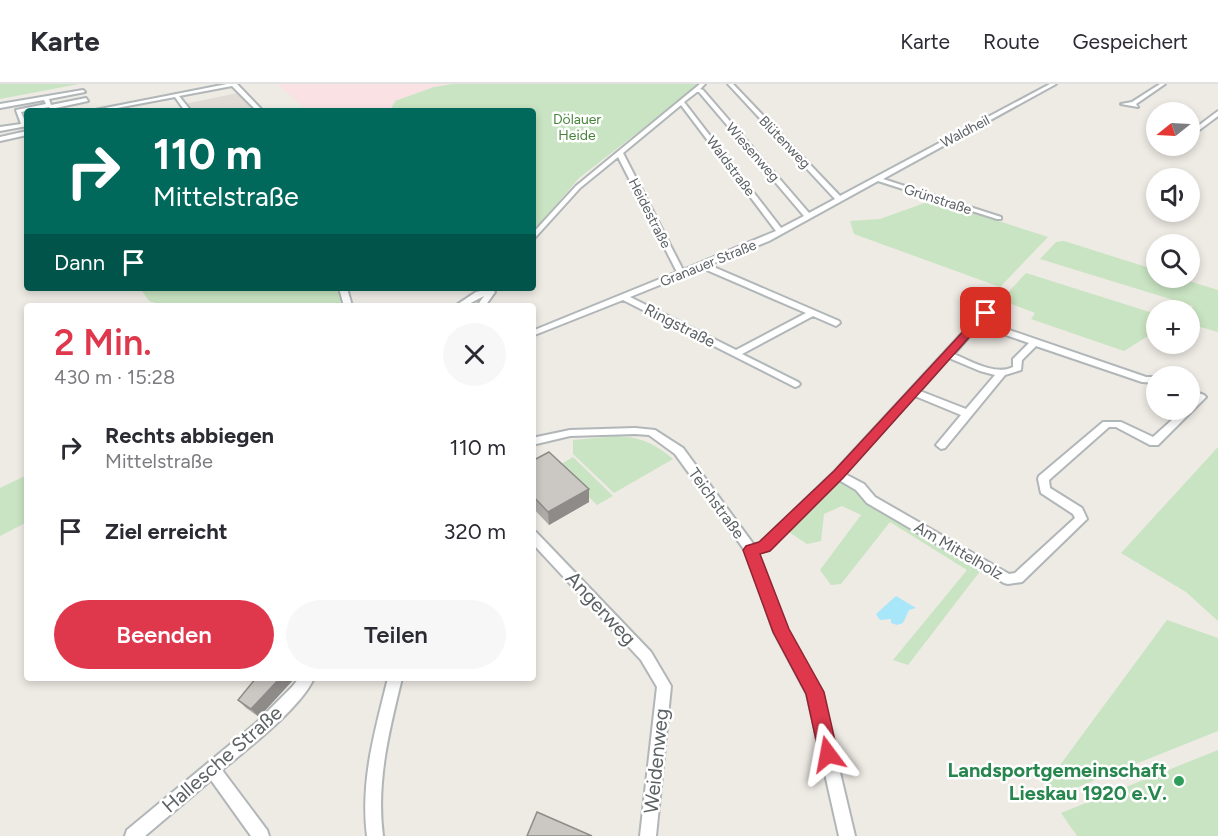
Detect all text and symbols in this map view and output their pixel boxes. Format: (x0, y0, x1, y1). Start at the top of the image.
text: Karte (30, 24, 100, 58)
text: Karte (900, 29, 950, 54)
text: Route (983, 29, 1039, 54)
text: Gespeichert (1072, 29, 1188, 54)
north arrow (1146, 102, 1200, 156)
map controls (1146, 102, 1200, 420)
park label: Dölauer Heide (553, 111, 601, 144)
street label: Waldheil (938, 111, 993, 151)
street label: Blütenweg (755, 112, 814, 172)
street label: Wiesenweg (722, 119, 783, 185)
text: 110 m (153, 129, 262, 180)
icon: right (54, 132, 132, 210)
street label: Waldstraße (703, 133, 759, 200)
button: sound (1146, 168, 1200, 222)
street label: Heidestraße (625, 175, 675, 251)
text: Mittelstraße (153, 180, 299, 213)
street label: Grünstraße (902, 181, 974, 219)
button: search (1146, 234, 1200, 288)
street label: Granauer Straße (658, 236, 759, 291)
icon: arrive (117, 246, 150, 279)
text: Dann (54, 249, 105, 276)
pin (960, 287, 1011, 338)
icon: arrive (969, 296, 1002, 329)
street label: Ringstraße (641, 300, 719, 351)
button: + (1146, 300, 1200, 354)
text: 2 Min. (54, 321, 152, 364)
button: close (443, 323, 506, 386)
text: 430 m · 15:28 (54, 365, 175, 389)
button: − (1146, 366, 1200, 420)
text: Rechts abbiegen (105, 422, 274, 449)
icon: right (54, 431, 87, 464)
text: 110 m (450, 434, 506, 461)
text: Mittelstraße (105, 449, 213, 473)
street label: Teichstraße (685, 464, 749, 543)
icon: arrive (54, 515, 87, 548)
street label: Am Mittelholz (911, 517, 1007, 584)
text: Ziel erreicht (105, 518, 228, 545)
text: 320 m (443, 518, 506, 545)
street label: Angerweg (561, 566, 641, 650)
button: Beenden (54, 600, 274, 669)
button: Teilen (286, 600, 506, 669)
street label: Hallesche Straße (157, 700, 287, 818)
street label: Weidenweg (639, 707, 673, 815)
position arrow (796, 722, 860, 786)
place label: Landsportgemeinschaft Lieskau 1920 e.V. (948, 758, 1167, 805)
marker: Landsportgemeinschaft Lieskau 1920 e.V. (1172, 774, 1186, 788)

